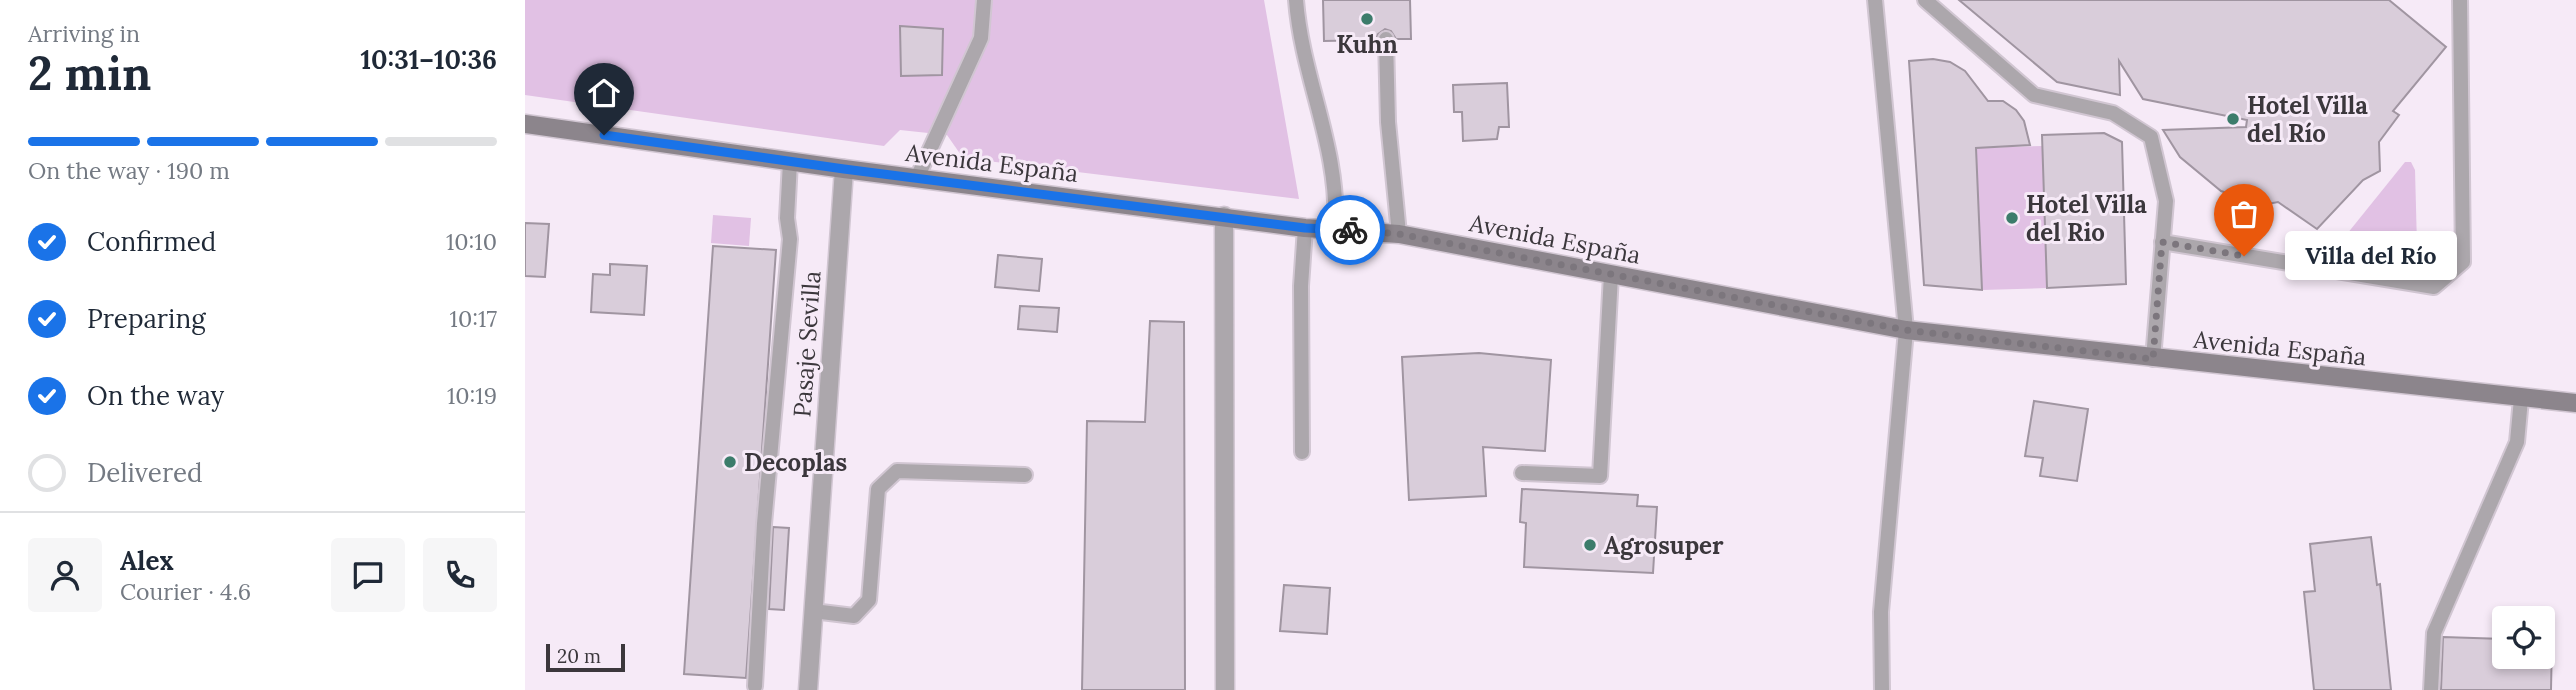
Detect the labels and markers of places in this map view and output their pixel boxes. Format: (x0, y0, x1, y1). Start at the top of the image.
marker: Kuhn (1359, 11, 1375, 27)
place label: Kuhn (1336, 29, 1398, 60)
pin (574, 63, 634, 135)
place label: Hotel Villa del Río (2247, 90, 2368, 149)
marker: Hotel Villa del Río (2225, 111, 2241, 127)
pin (2214, 184, 2274, 256)
place label: Hotel Villa del Rio (2026, 189, 2147, 248)
marker: Hotel Villa del Rio (2004, 210, 2020, 226)
callout: Villa del Río (2286, 232, 2457, 280)
place label: Decoplas (744, 447, 847, 478)
marker: Decoplas (722, 454, 738, 470)
place label: Agrosuper (1604, 530, 1724, 561)
marker: Agrosuper (1582, 537, 1598, 553)

